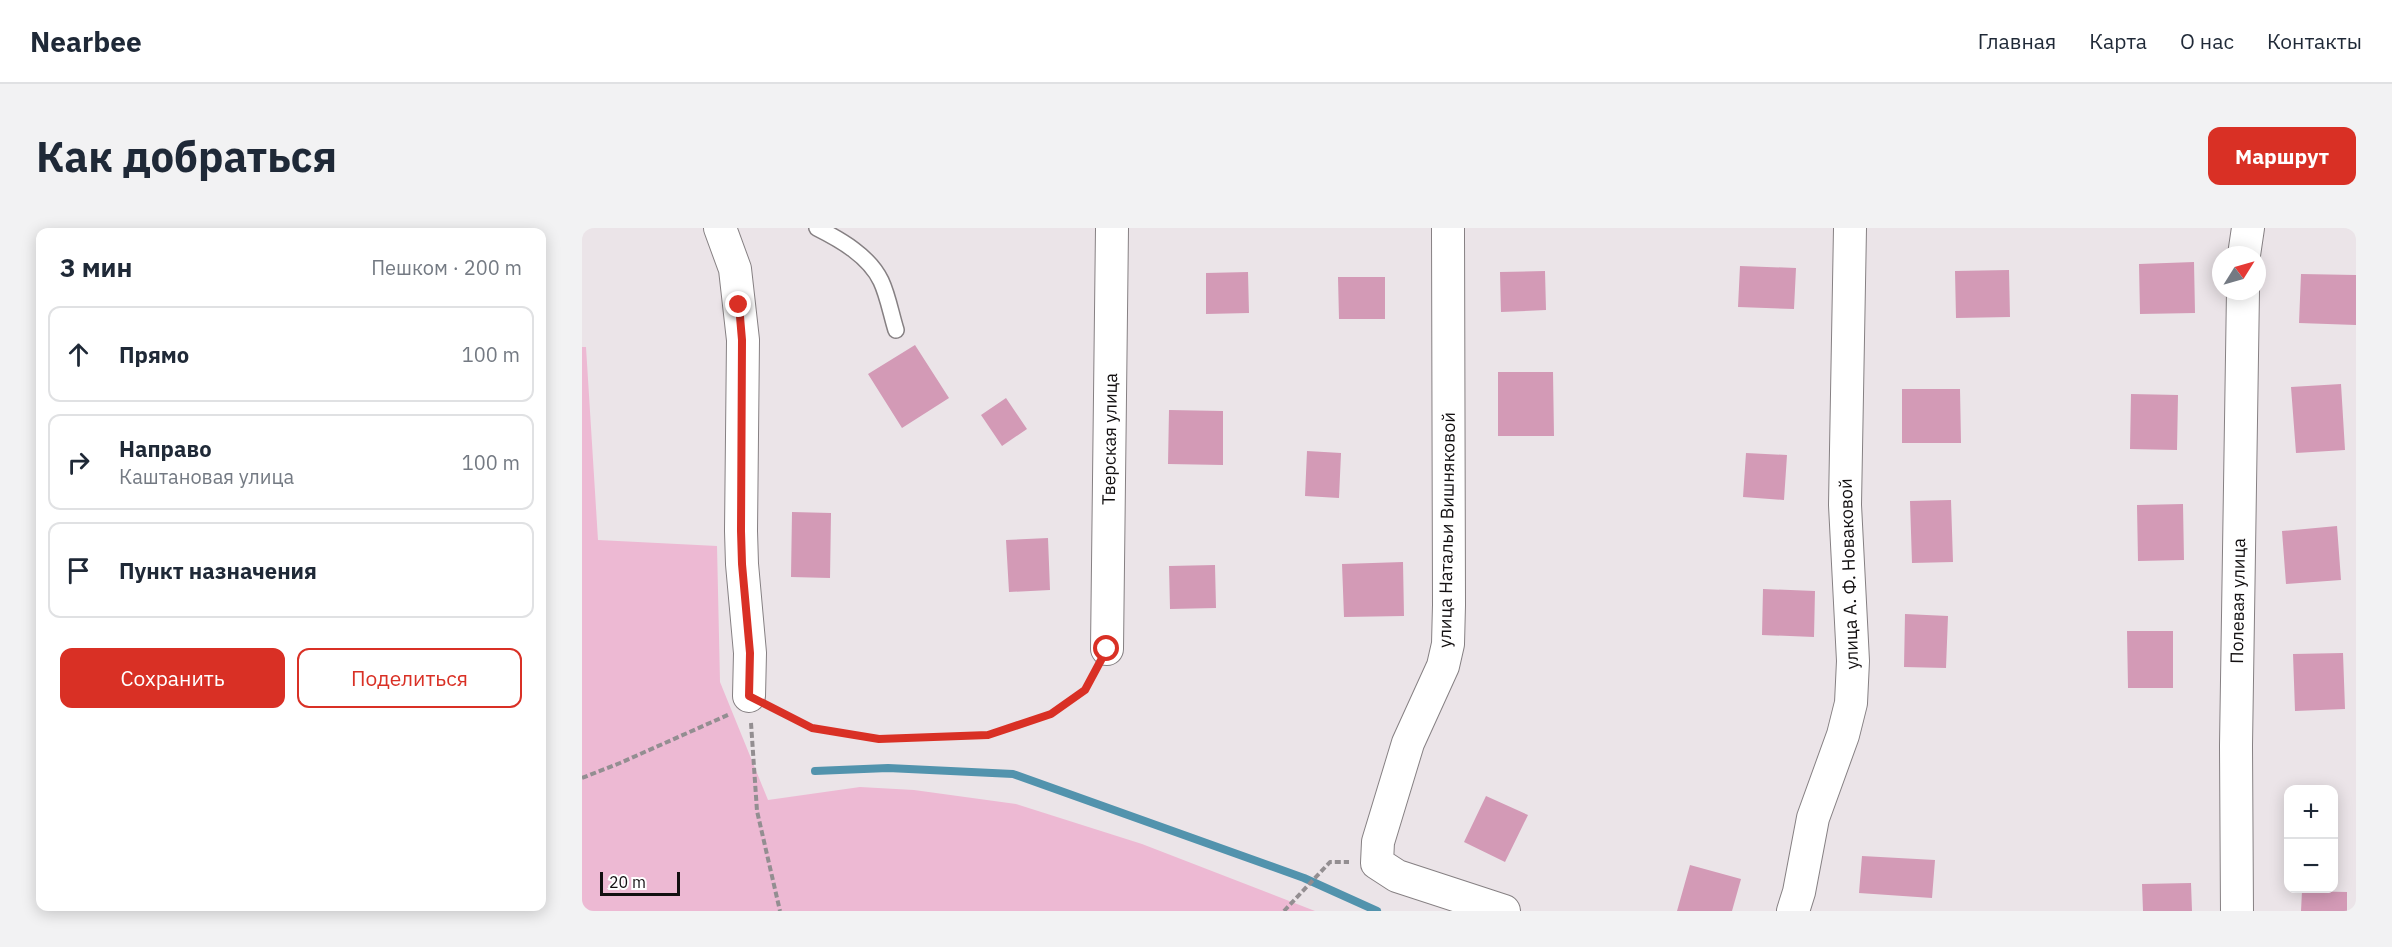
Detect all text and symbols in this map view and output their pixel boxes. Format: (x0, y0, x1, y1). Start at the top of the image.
text: Nearbee (30, 23, 142, 60)
text: Главная (1978, 27, 2056, 55)
text: Карта (2089, 27, 2147, 55)
text: О нас (2180, 27, 2234, 55)
text: Контакты (2267, 27, 2362, 55)
button: Маршрут (2208, 127, 2356, 185)
text: Как добраться (36, 129, 337, 184)
north arrow (2212, 246, 2266, 300)
text: 3 мин (60, 250, 132, 284)
text: Пешком · 200 m (371, 254, 522, 281)
route end (725, 291, 751, 317)
icon: ahead (62, 338, 95, 371)
text: Прямо (119, 340, 189, 369)
text: 100 m (462, 341, 520, 368)
street label: Тверская улица (1097, 372, 1122, 505)
street label: улица Натальи Вишняковой (1433, 412, 1460, 648)
text: Направо (119, 434, 212, 463)
icon: right (62, 446, 95, 479)
text: 100 m (462, 449, 520, 476)
text: Каштановая улица (119, 463, 294, 490)
street label: улица А. Ф. Новаковой (1834, 478, 1863, 670)
street label: Полевая улица (2225, 537, 2250, 664)
icon: arrive (62, 554, 95, 587)
text: Пункт назначения (119, 556, 317, 585)
route start (1093, 635, 1119, 661)
button: Сохранить (60, 648, 285, 708)
button: Поделиться (297, 648, 522, 708)
map controls (2284, 785, 2338, 893)
button: + (2284, 785, 2338, 839)
button: − (2284, 839, 2338, 893)
scale bar (600, 869, 680, 896)
text: 20 m (609, 872, 646, 892)

